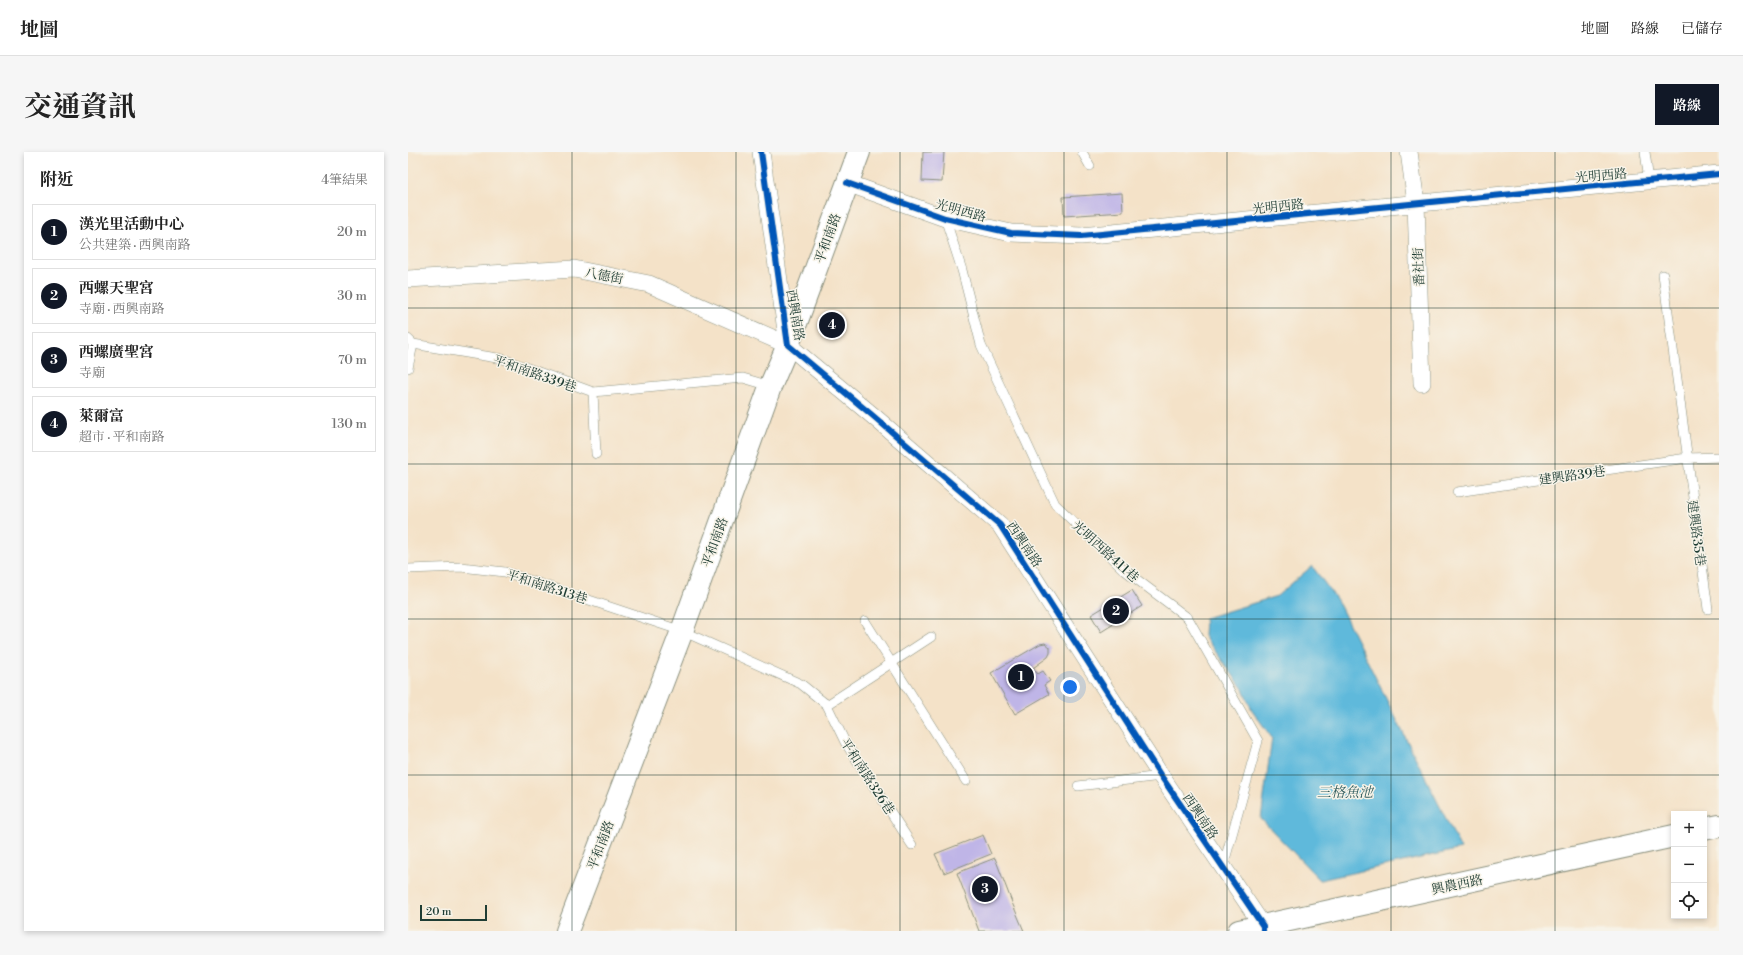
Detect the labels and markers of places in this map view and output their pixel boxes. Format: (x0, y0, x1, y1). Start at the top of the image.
pin: 4 (819, 310, 845, 340)
pin: 2 (1103, 596, 1129, 626)
pin: 1 (1008, 662, 1034, 692)
pin: 3 (972, 874, 998, 904)

